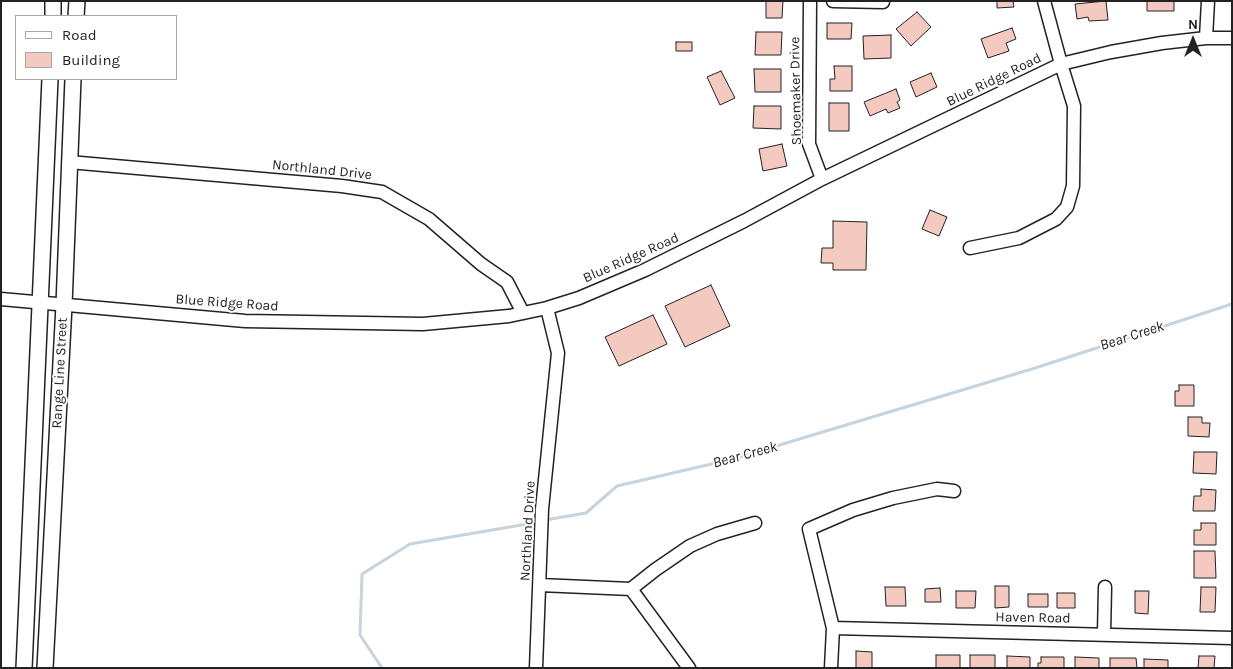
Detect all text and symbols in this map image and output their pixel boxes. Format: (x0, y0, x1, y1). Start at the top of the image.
legend (15, 15, 178, 80)
north arrow (1168, 15, 1218, 65)
text: N (1188, 16, 1198, 33)
text: Road (62, 26, 97, 44)
street label: Shoemaker Drive (787, 37, 805, 145)
street label: Blue Ridge Road (944, 50, 1044, 110)
text: Building (62, 51, 120, 69)
street label: Northland Drive (271, 156, 373, 184)
street label: Blue Ridge Road (580, 229, 682, 287)
street label: Blue Ridge Road (175, 291, 279, 315)
street label: Range Line Street (49, 317, 71, 429)
water label: Bear Creek (1098, 317, 1166, 355)
water label: Bear Creek (711, 438, 779, 472)
street label: Northland Drive (517, 480, 539, 582)
street label: Haven Road (995, 609, 1071, 627)

